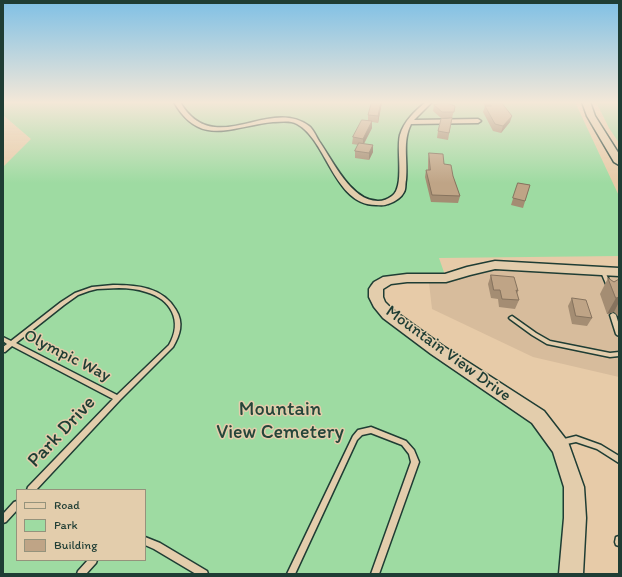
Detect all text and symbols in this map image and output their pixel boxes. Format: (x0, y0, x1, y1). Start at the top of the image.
street label: Mountain View Drive (381, 302, 515, 406)
street label: Olympic Way (20, 325, 114, 387)
street label: Park Drive (23, 391, 101, 473)
park label: Mountain View Cemetery (216, 398, 344, 445)
legend (16, 489, 146, 561)
text: Road (54, 498, 80, 512)
text: Park (54, 518, 78, 532)
text: Building (54, 538, 97, 552)

